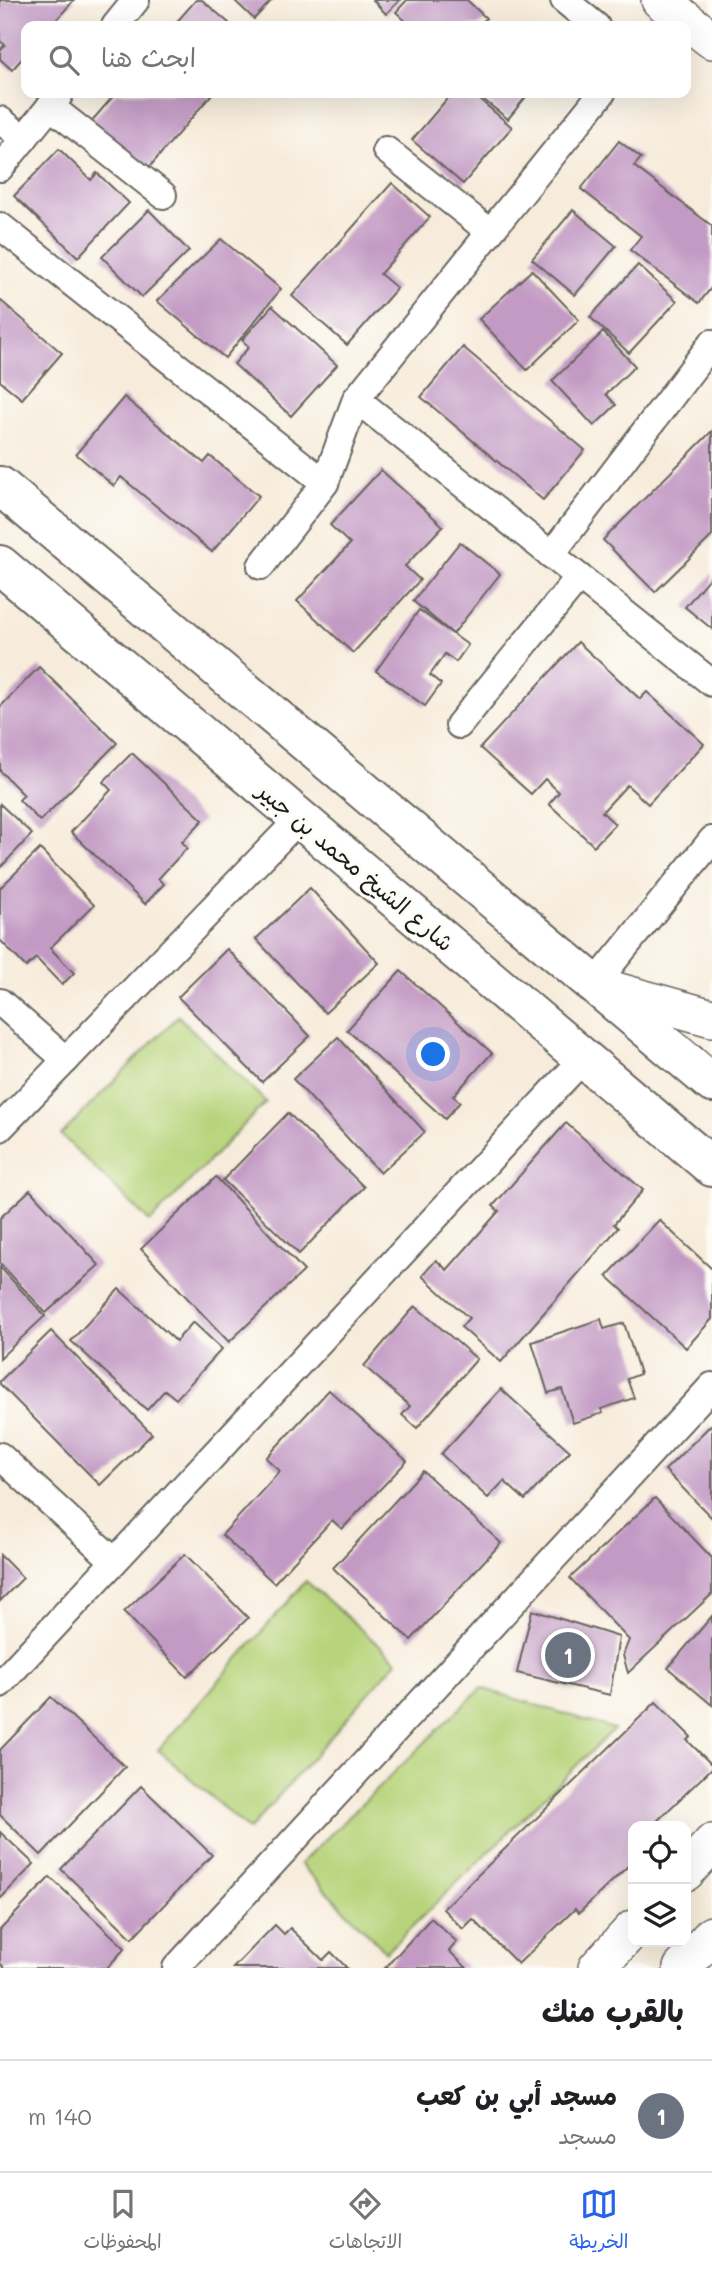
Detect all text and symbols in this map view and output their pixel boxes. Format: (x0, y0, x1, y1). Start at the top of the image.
search box (21, 21, 691, 98)
text: ابحث هنا (101, 40, 196, 74)
icon: search (45, 41, 83, 79)
street label: شارع الشيخ محمد بن جبير (249, 774, 461, 959)
your location (416, 1037, 450, 1071)
pin: 1 (545, 1629, 591, 1681)
map controls (628, 1821, 691, 1947)
button: locate (628, 1821, 691, 1884)
button: layers (628, 1884, 691, 1947)
text: بالقرب منك (542, 1990, 684, 2030)
text: مسجد أبي بن كعب (416, 2078, 617, 2112)
text: 140 m (28, 2101, 92, 2131)
text: 1 (656, 2101, 666, 2131)
text: مسجد (558, 2120, 617, 2150)
tab: المحفوظات (84, 2185, 162, 2258)
tab: الاتجاهات (329, 2185, 402, 2258)
tab: الخريطة (569, 2185, 628, 2258)

